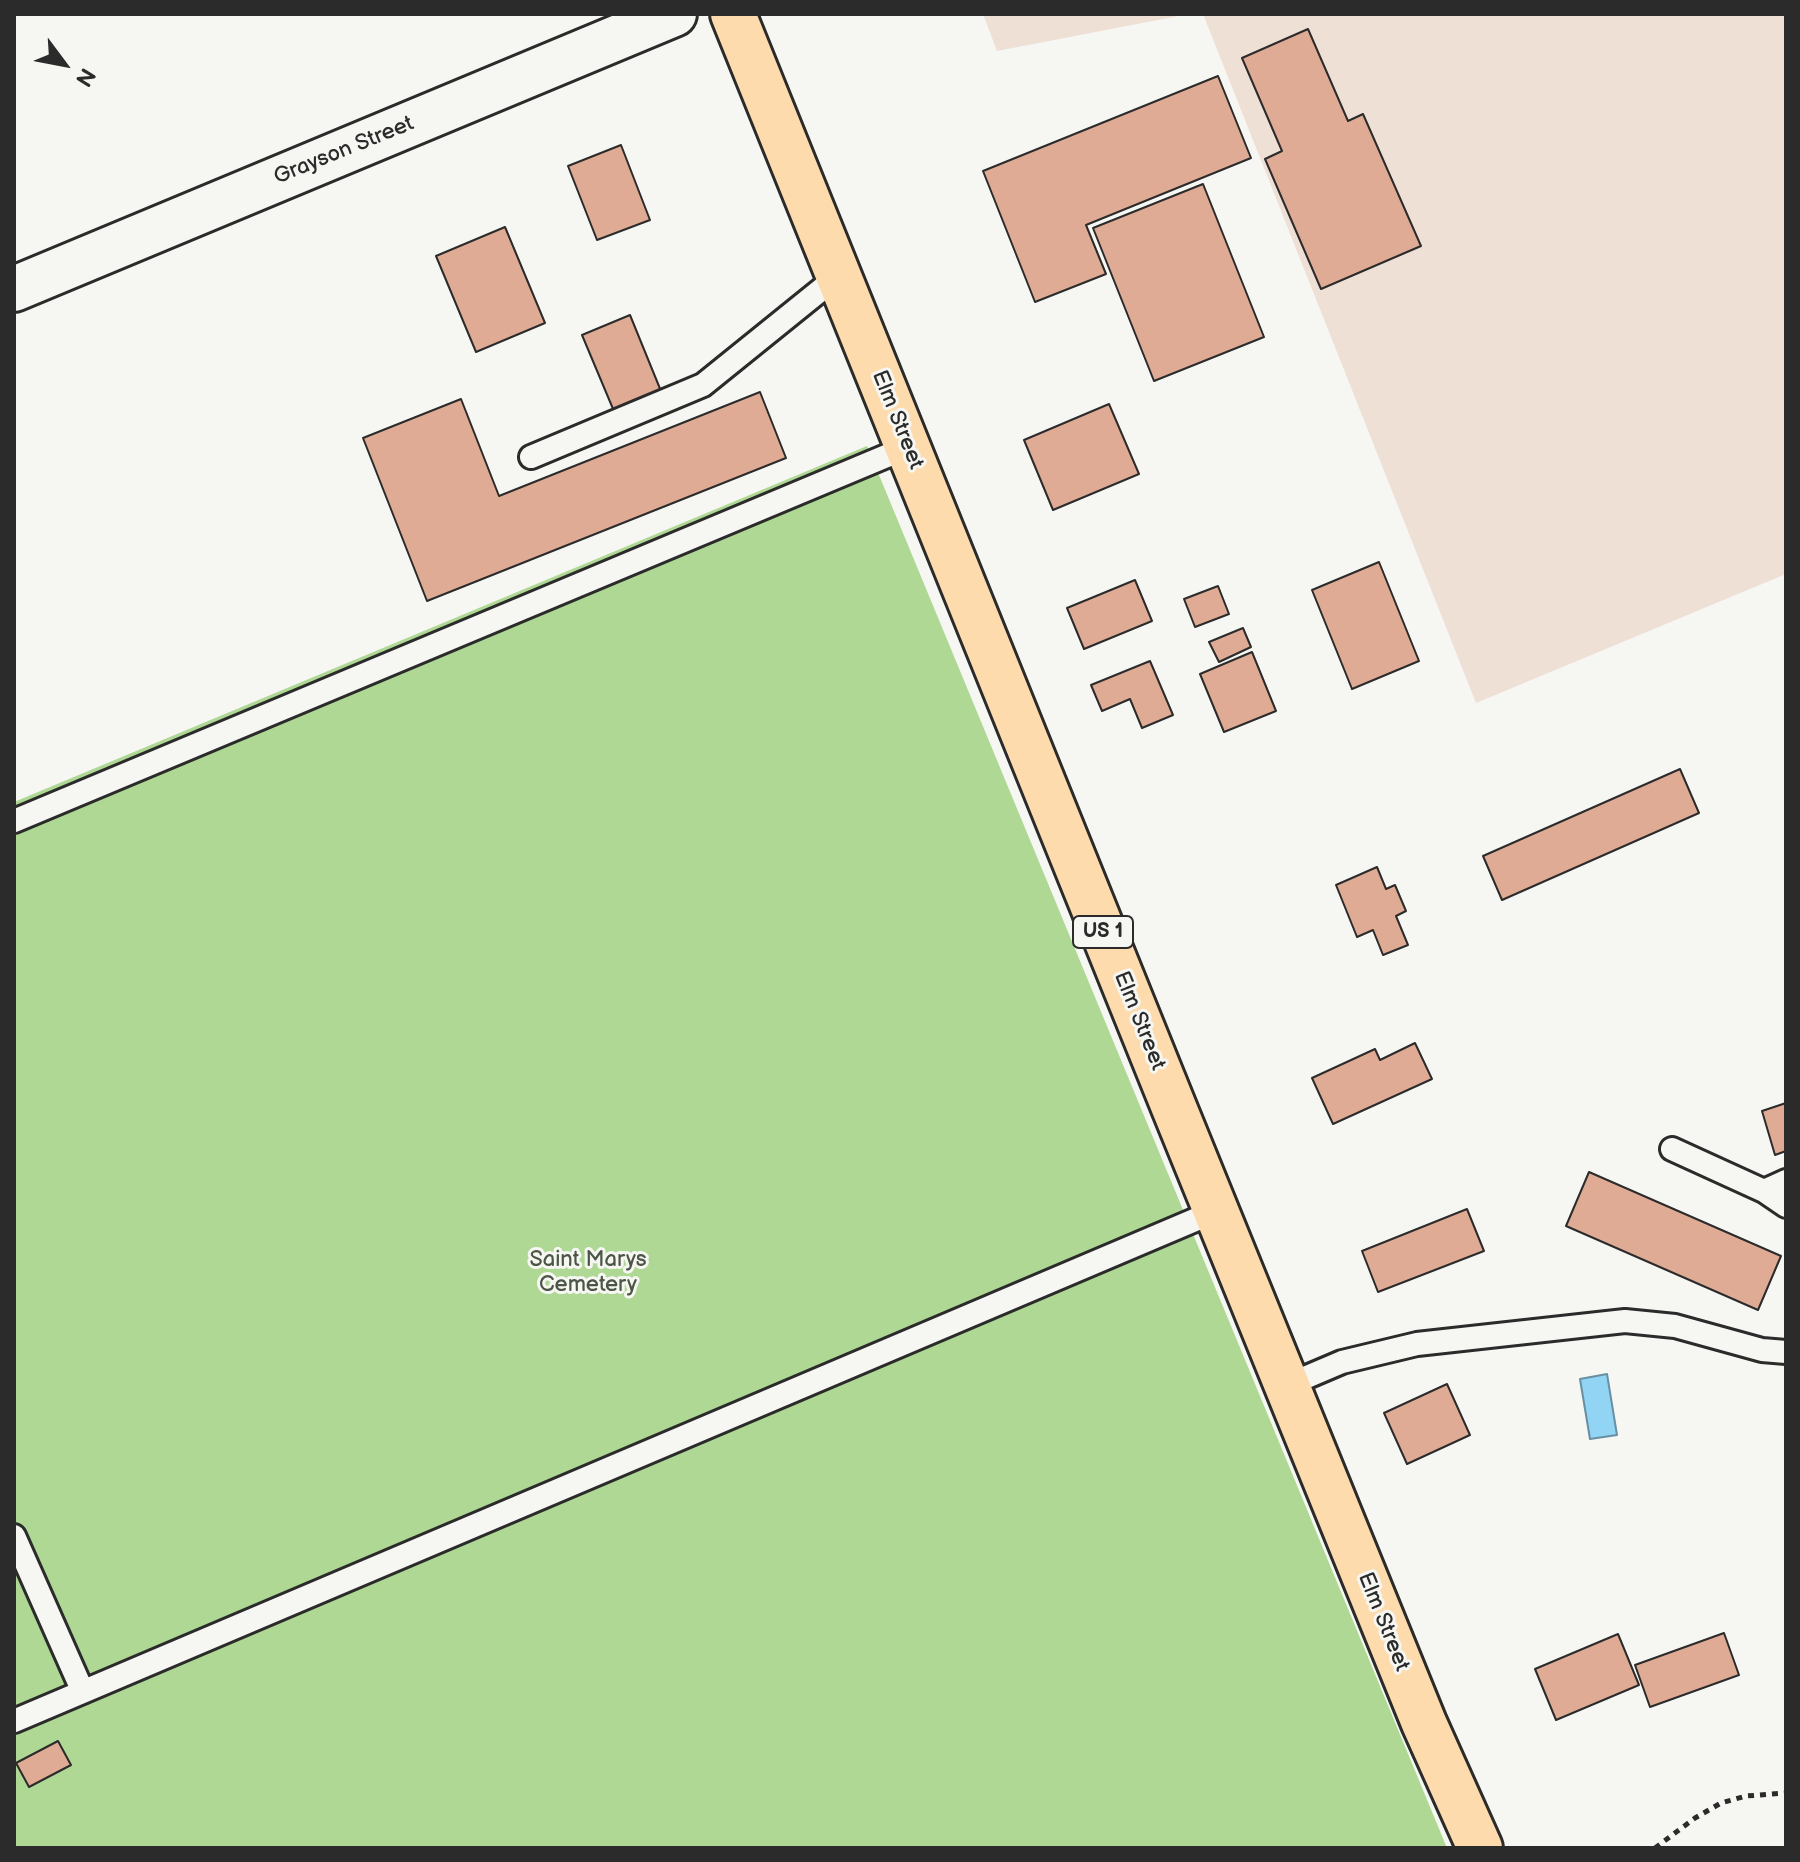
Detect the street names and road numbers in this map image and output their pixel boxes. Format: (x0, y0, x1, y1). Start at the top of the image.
street label: Grayson Street (270, 111, 418, 191)
street label: Elm Street (865, 367, 929, 473)
road number: US 1 (1073, 916, 1133, 948)
street label: Elm Street (1107, 968, 1171, 1074)
street label: Elm Street (1351, 1569, 1415, 1675)

